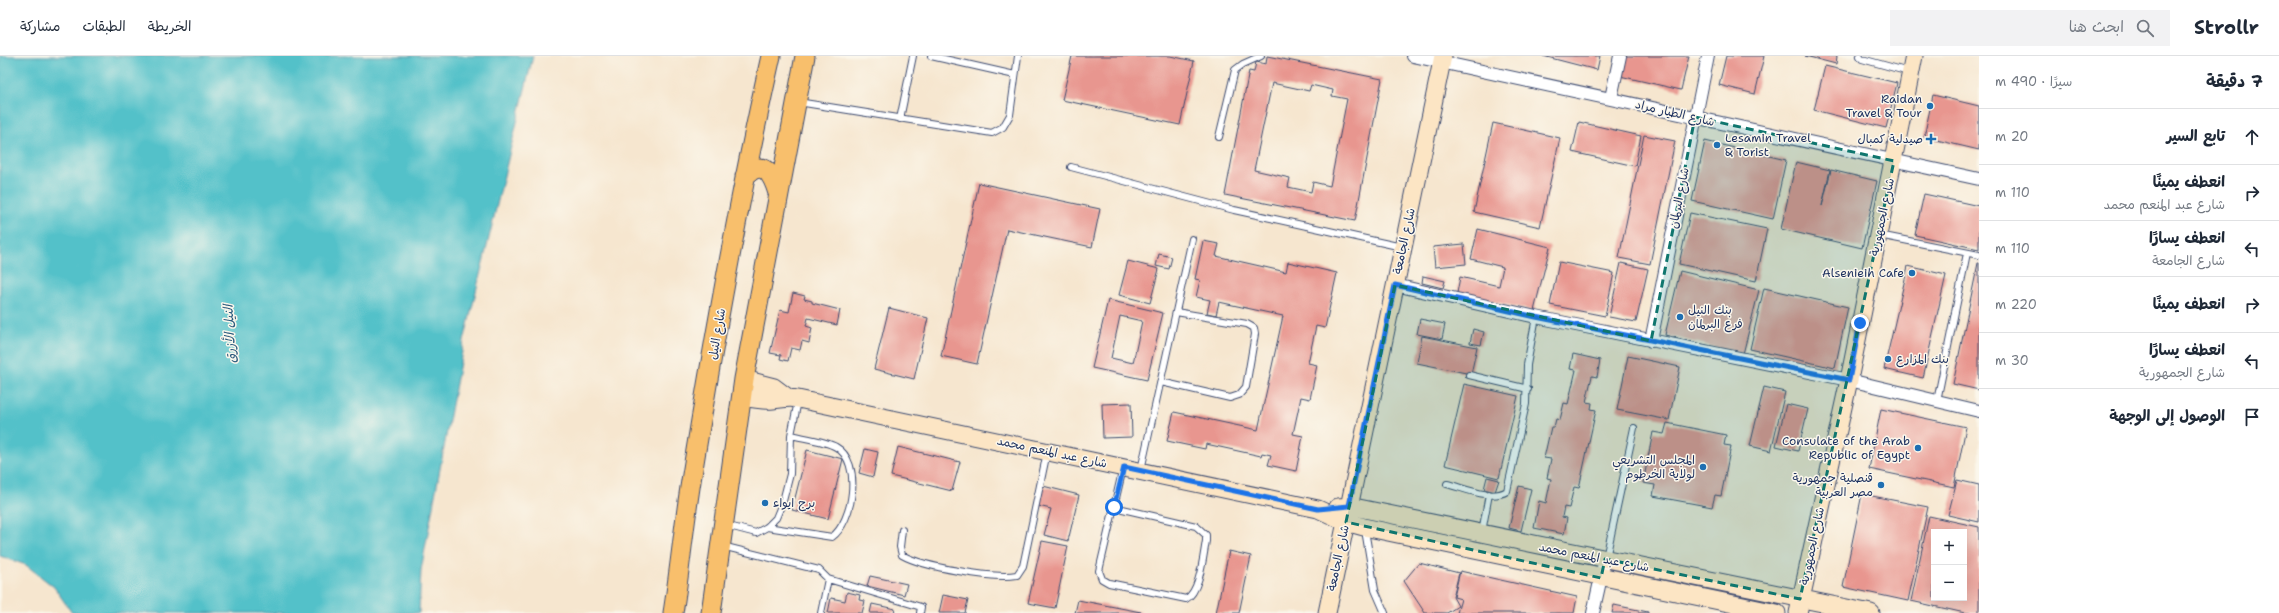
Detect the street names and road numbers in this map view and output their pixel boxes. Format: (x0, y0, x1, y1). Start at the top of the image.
street label: شارع الطيار مراد (1633, 96, 1716, 131)
street label: شارع البرلمان (1665, 166, 1694, 230)
street label: شارع الجمهورية (1866, 176, 1899, 258)
street label: شارع الجامعة (1389, 206, 1420, 276)
street label: شارع النيل (705, 307, 730, 361)
street label: شارع عبد المنعم محمد (995, 433, 1108, 472)
street label: شارع الجمهورية (1796, 505, 1829, 587)
street label: شارع الجامعة (1323, 523, 1354, 593)
street label: شارع عبد المنعم محمد (1537, 538, 1651, 577)

